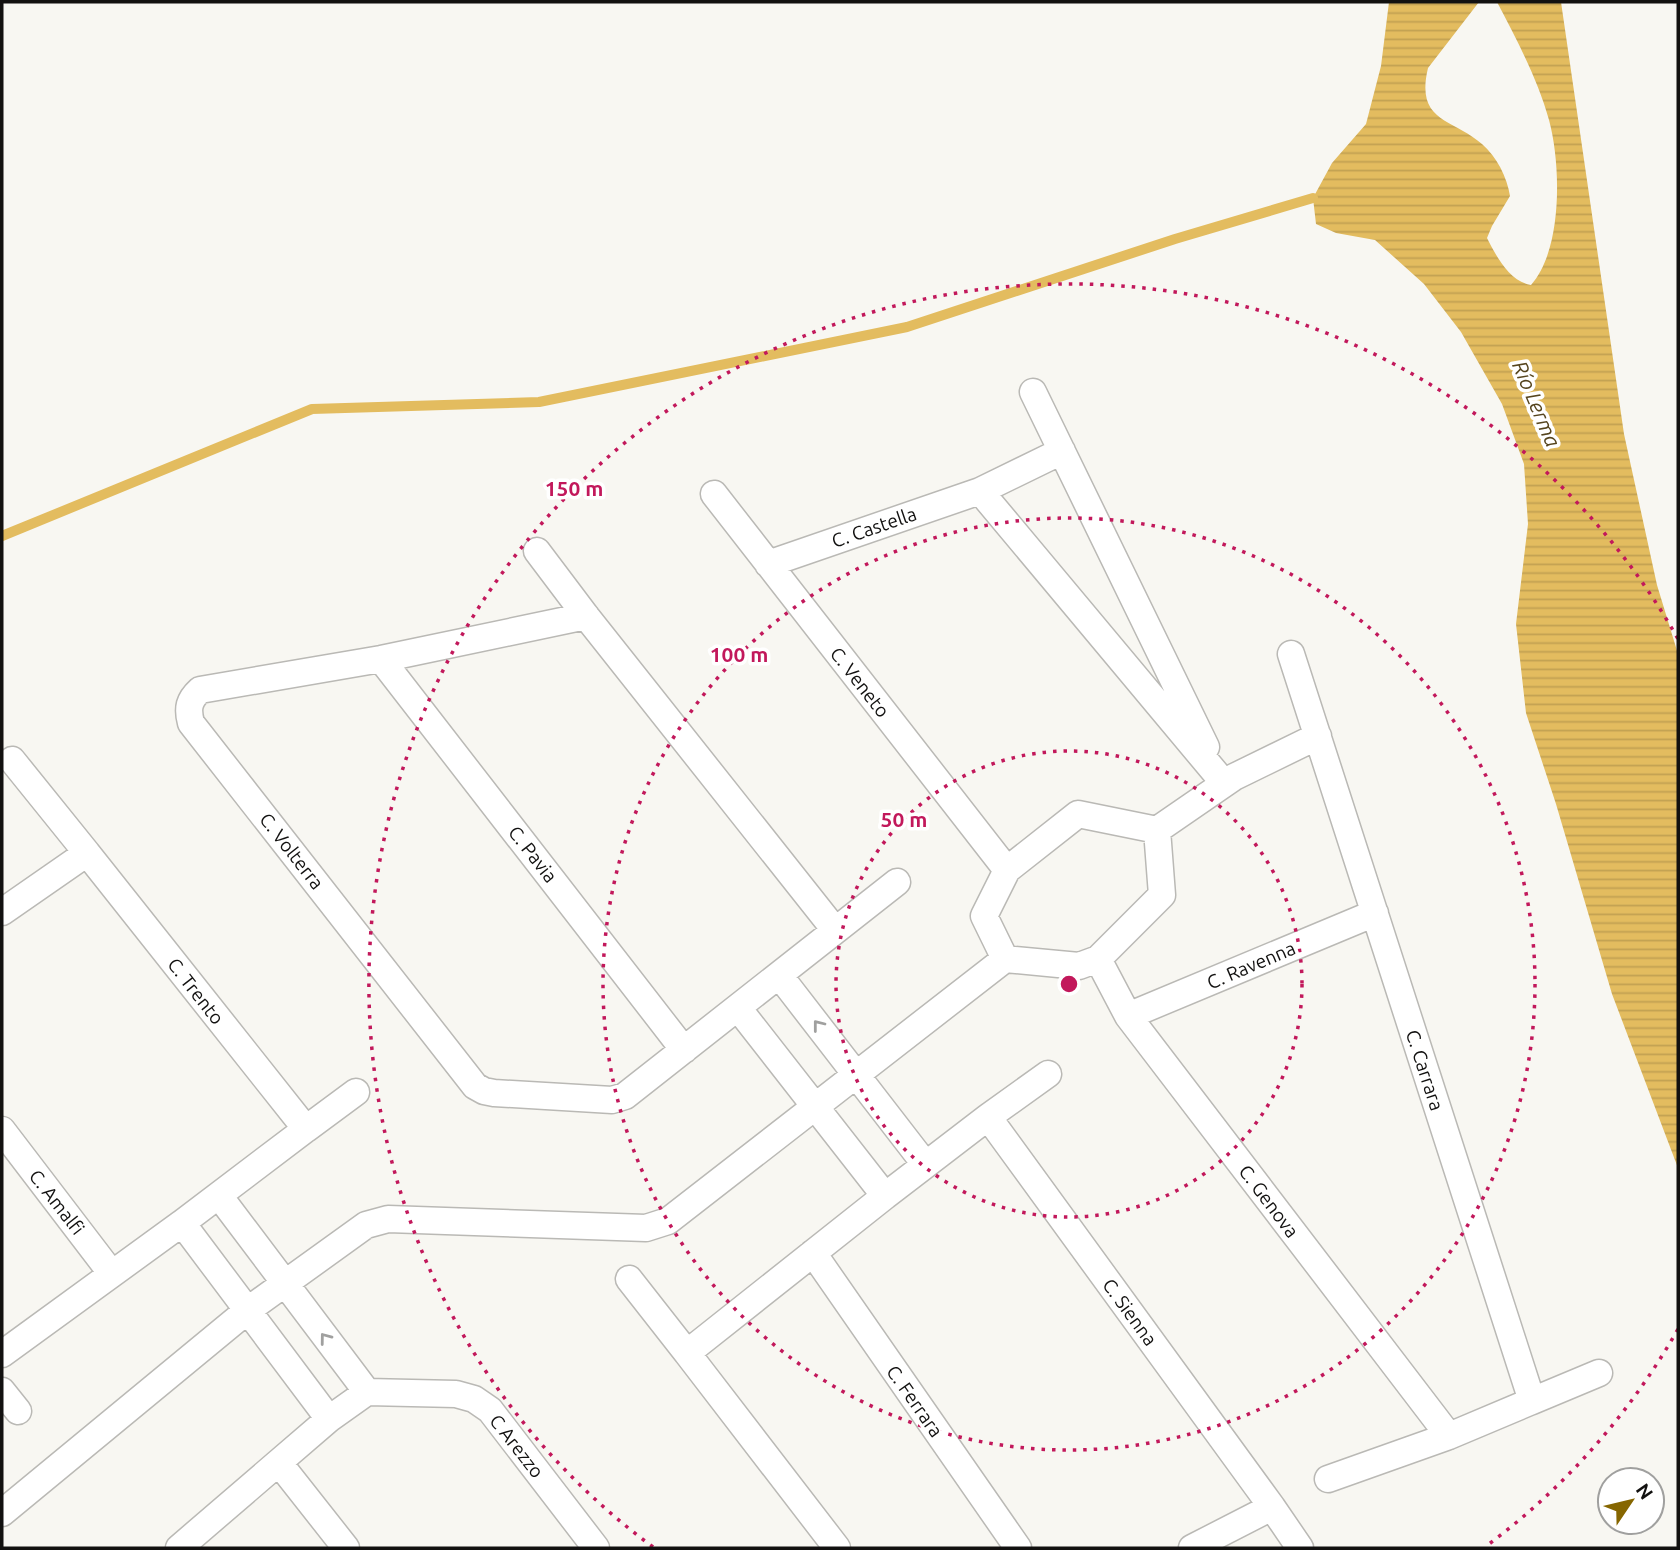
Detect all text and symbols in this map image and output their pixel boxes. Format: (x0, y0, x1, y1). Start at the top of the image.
water label: Río Lerma (1508, 357, 1566, 450)
text: 150 m (545, 476, 603, 500)
street label: C. Castella (829, 502, 919, 552)
text: 100 m (710, 642, 768, 666)
street label: C. Veneto (826, 643, 894, 721)
text: 50 m (881, 807, 927, 831)
street label: C. Volterra (255, 809, 329, 893)
street label: C. Pavia (504, 821, 562, 887)
street label: C. Ravenna (1204, 937, 1298, 993)
street label: C. Trento (163, 953, 229, 1029)
centre of rings (1057, 972, 1081, 996)
one-way arrow (814, 1020, 827, 1032)
street label: C. Carrara (1402, 1027, 1448, 1113)
street label: C. Genova (1235, 1160, 1303, 1242)
street label: C. Amalfi (25, 1165, 89, 1239)
street label: C. Sienna (1098, 1274, 1162, 1350)
one-way arrow (321, 1333, 334, 1346)
street label: C. Ferrara (882, 1361, 948, 1441)
street label: C Arezzo (485, 1410, 549, 1482)
north arrow (1596, 1466, 1666, 1536)
text: N (1632, 1479, 1658, 1503)

